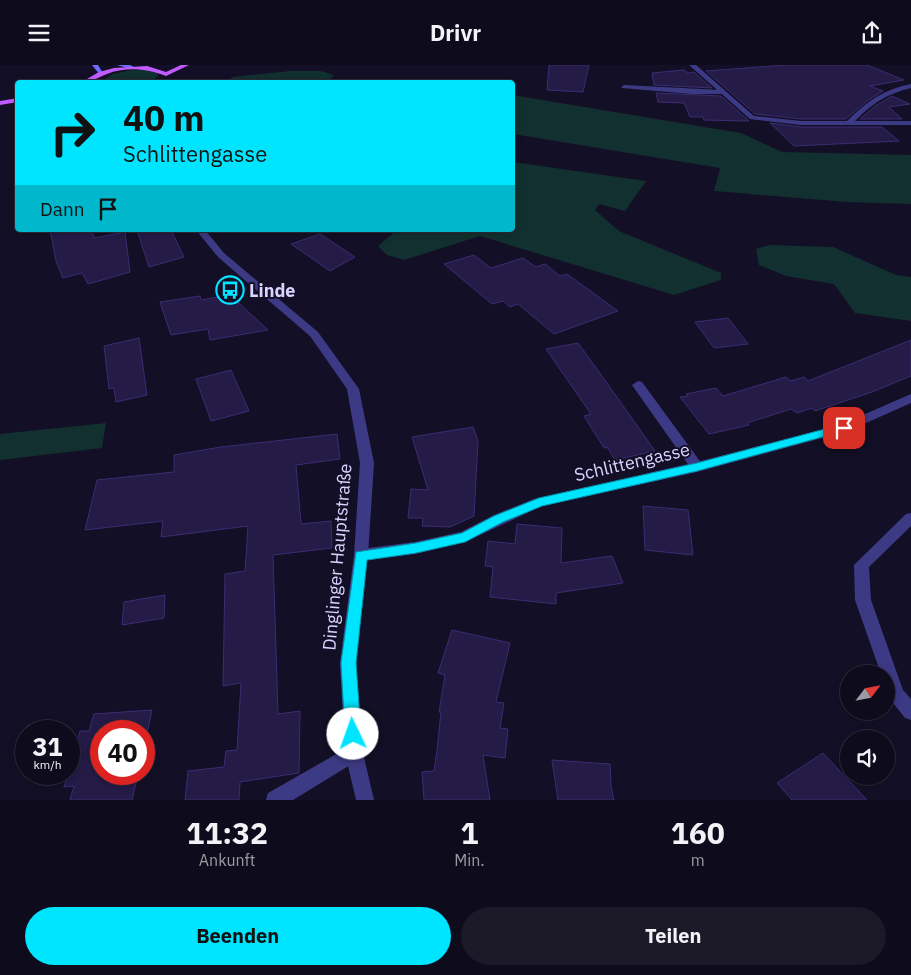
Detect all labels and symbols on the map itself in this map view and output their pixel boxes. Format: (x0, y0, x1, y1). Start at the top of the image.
bus stop icon: Linde (215, 275, 245, 305)
place label: Linde (249, 279, 295, 302)
pin (823, 407, 865, 449)
street label: Schlittengasse (572, 437, 692, 486)
street label: Dinglinger Hauptstraße (317, 462, 357, 652)
north arrow (840, 665, 895, 720)
position arrow (326, 707, 378, 759)
speed limit sign: 40 (90, 720, 155, 785)

